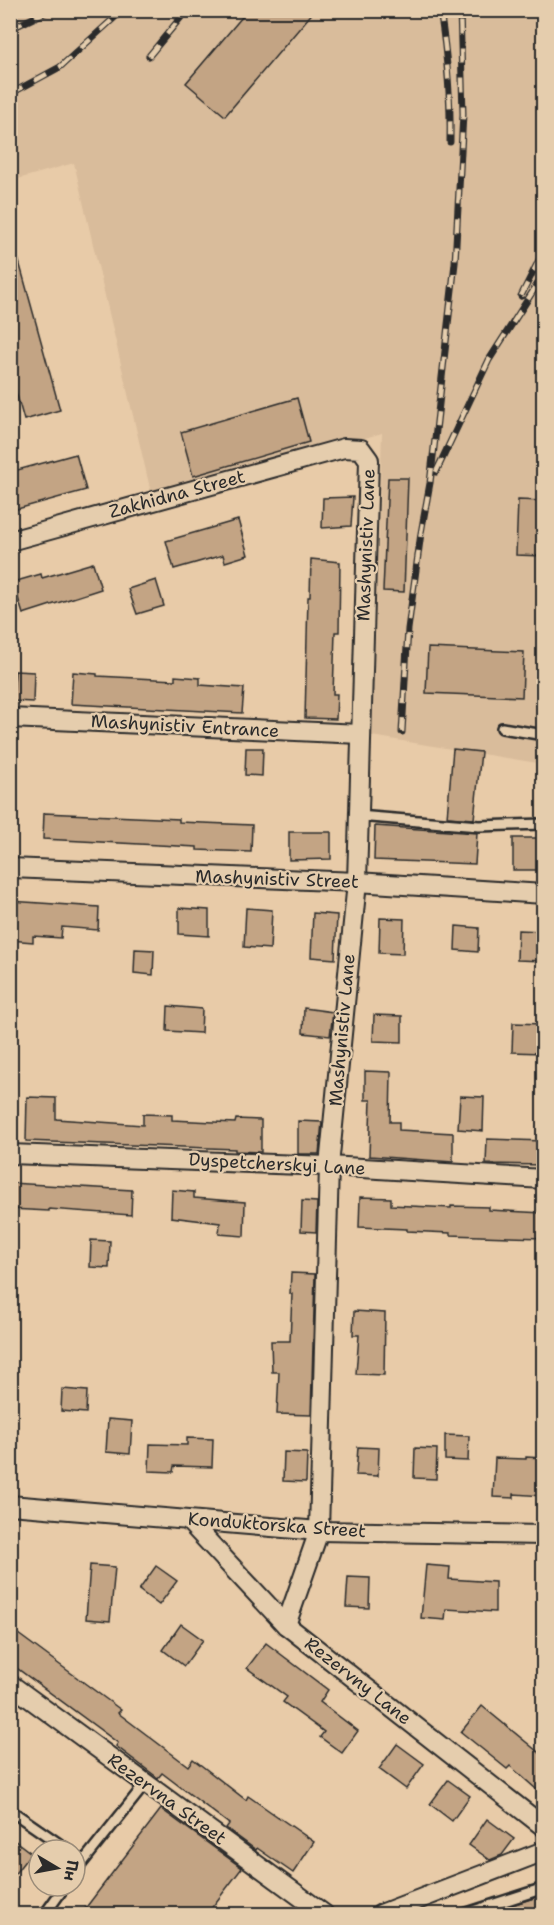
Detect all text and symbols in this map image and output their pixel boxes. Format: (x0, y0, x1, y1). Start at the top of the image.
street label: Zakhidna Street (106, 464, 248, 524)
street label: Mashynistiv Lane (351, 468, 381, 622)
street label: Mashynistiv Entrance (90, 709, 280, 743)
street label: Mashynistiv Street (195, 864, 359, 894)
street label: Mashynistiv Lane (323, 953, 361, 1107)
street label: Dyspetcherskyi Lane (188, 1147, 366, 1181)
street label: Konduktorska Street (187, 1507, 367, 1543)
street label: Rezervny Lane (300, 1632, 416, 1730)
street label: Rezervna Street (103, 1748, 231, 1850)
north arrow (27, 1838, 87, 1898)
text: Пн (59, 1858, 83, 1883)

